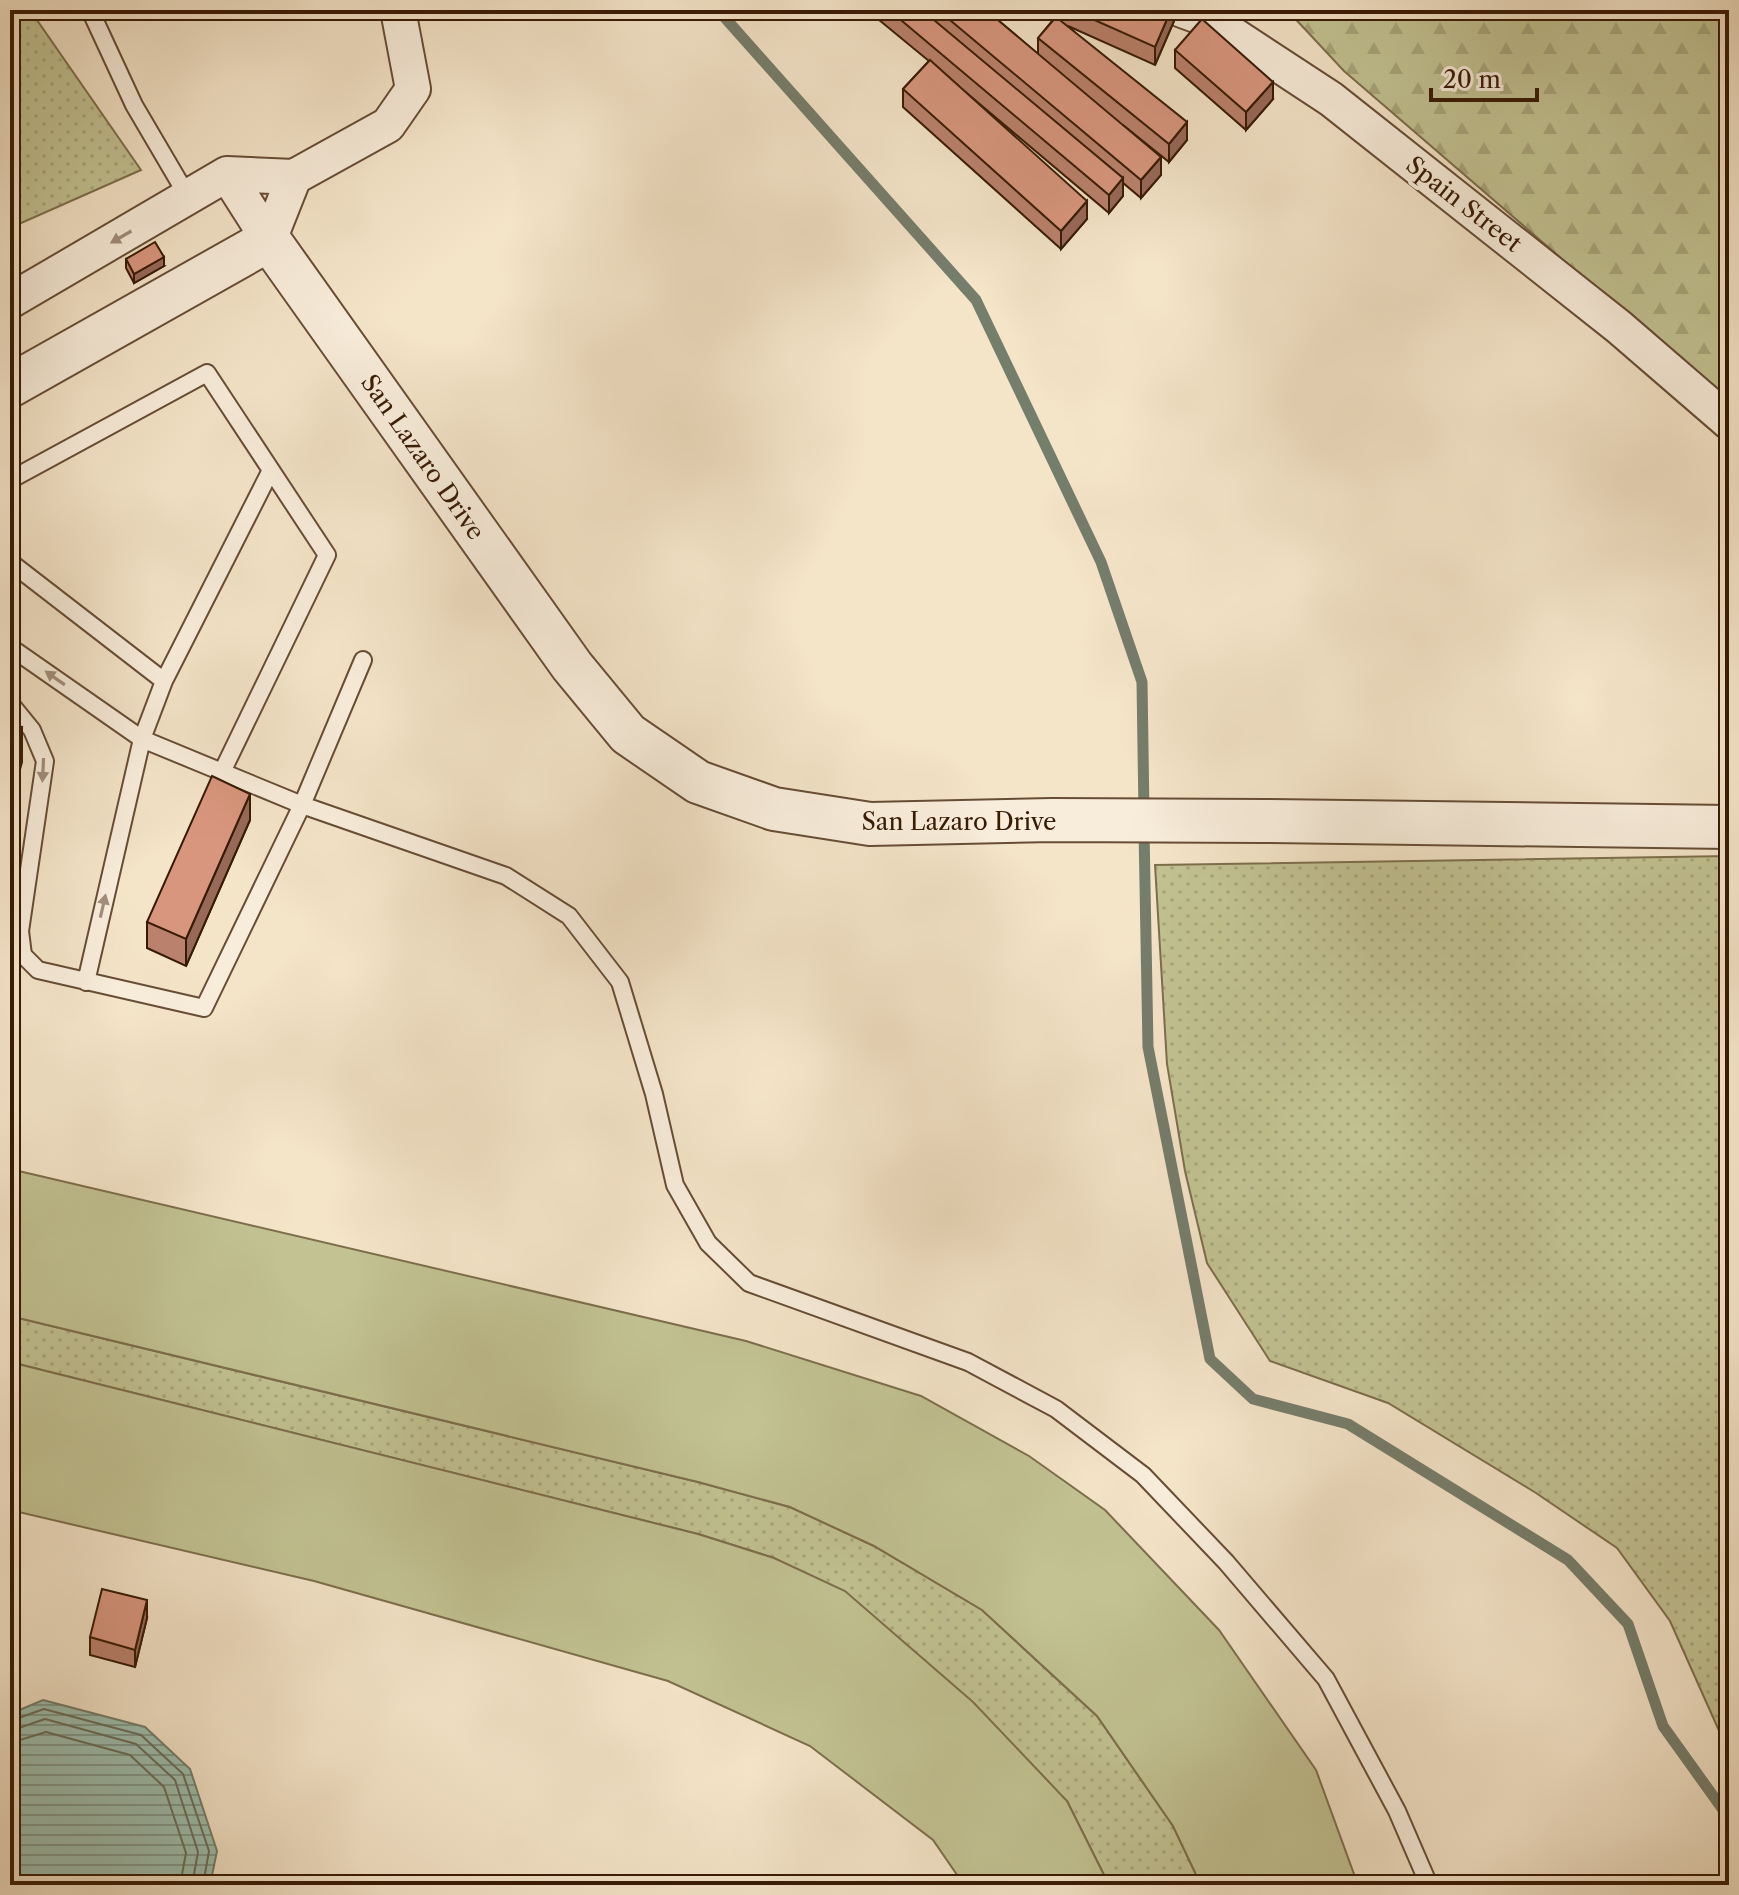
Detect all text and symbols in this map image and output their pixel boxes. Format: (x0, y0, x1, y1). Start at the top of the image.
scale bar (1431, 52, 1537, 102)
text: 20 m (1443, 65, 1501, 94)
street label: Spain Street (1401, 150, 1528, 258)
one-way arrow (110, 230, 133, 244)
street label: San Lazaro Drive (355, 369, 491, 545)
one-way arrow (45, 671, 66, 686)
one-way arrow (36, 758, 49, 783)
street label: San Lazaro Drive (861, 807, 1057, 836)
one-way arrow (98, 893, 110, 918)

